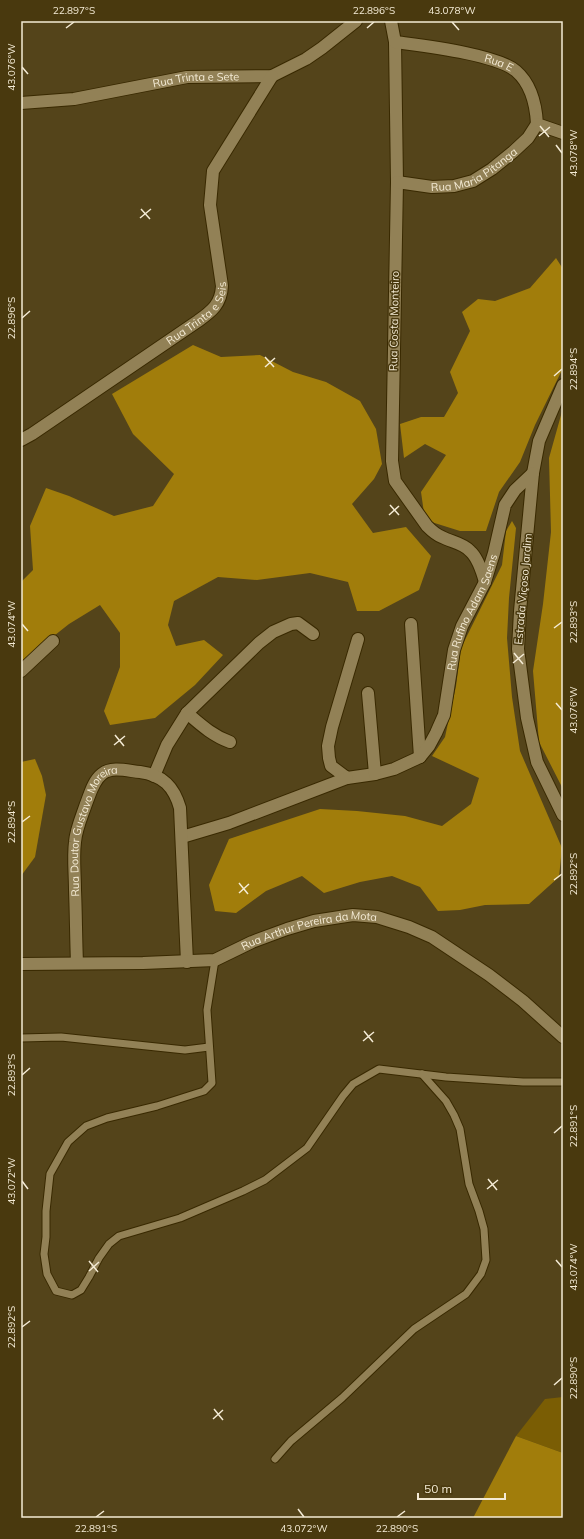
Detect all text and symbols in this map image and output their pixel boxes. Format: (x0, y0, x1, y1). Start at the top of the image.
text: 22.897°S (53, 4, 95, 17)
text: 22.896°S (353, 4, 395, 17)
text: 43.078°W (428, 4, 476, 17)
text: 43.076°W (5, 43, 18, 91)
street label: Rua E (483, 51, 516, 74)
street label: Rua Trinta e Sete (151, 69, 239, 91)
text: 43.078°W (567, 129, 580, 177)
street label: Rua Maria Pitanga (431, 144, 520, 194)
street label: Rua Costa Monteiro (386, 271, 402, 371)
street label: Rua Trinta e Seis (163, 281, 229, 348)
text: 22.896°S (5, 297, 18, 339)
text: 22.894°S (567, 348, 580, 390)
street label: Estrada Viçoso Jardim (511, 533, 535, 645)
street label: Rua Rufino Adam Saens (444, 552, 500, 672)
text: 43.074°W (5, 600, 18, 648)
text: 22.893°S (567, 601, 580, 643)
text: 43.076°W (567, 686, 580, 734)
street label: Rua Doutor Gustavo Moreira (67, 762, 118, 897)
text: 22.894°S (5, 801, 18, 843)
text: 22.892°S (567, 853, 580, 895)
street label: Rua Arthur Pereira da Mota (239, 908, 378, 953)
text: 22.893°S (5, 1054, 18, 1096)
text: 22.891°S (567, 1105, 580, 1147)
text: 43.072°W (5, 1157, 18, 1205)
text: 43.074°W (567, 1243, 580, 1291)
text: 22.892°S (5, 1306, 18, 1348)
text: 22.890°S (567, 1357, 580, 1399)
scale bar (418, 1475, 505, 1501)
text: 50 m (424, 1481, 452, 1496)
text: 22.891°S (75, 1522, 117, 1535)
text: 43.072°W (280, 1522, 328, 1535)
text: 22.890°S (376, 1522, 418, 1535)

